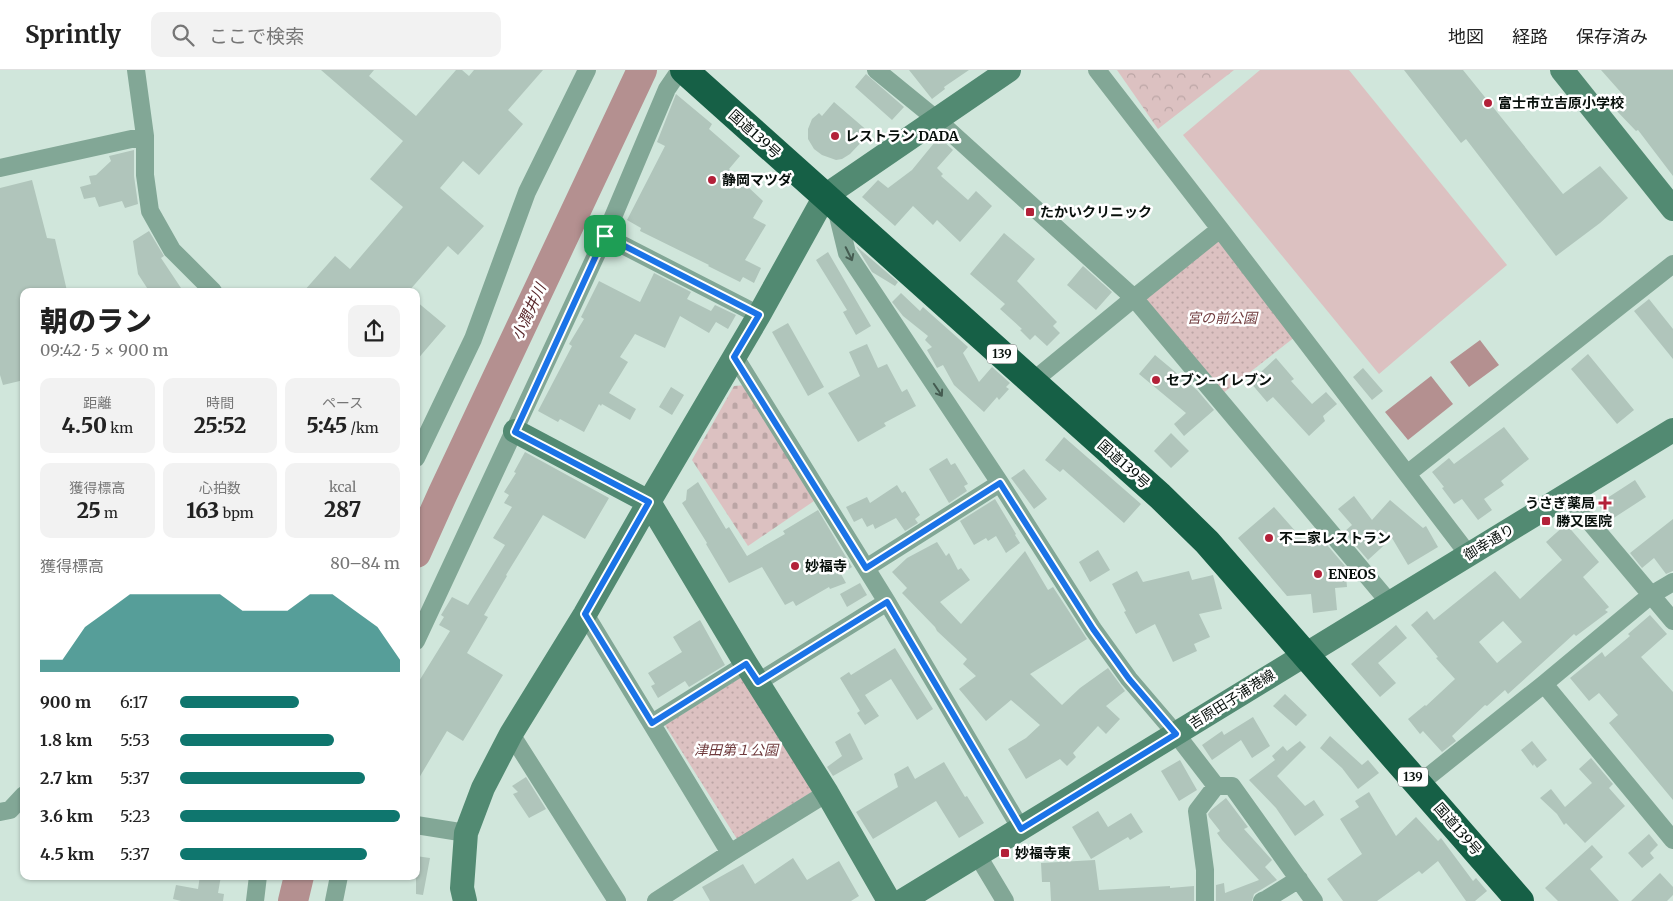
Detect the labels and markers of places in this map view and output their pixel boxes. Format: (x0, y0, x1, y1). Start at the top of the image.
place label: 富士市立吉原小学校 (1498, 94, 1624, 112)
marker: 富士市立吉原小学校 (1482, 97, 1494, 109)
place label: レストラン DADA (845, 127, 960, 145)
marker: レストラン DADA (829, 130, 841, 142)
place label: 静岡マツダ (722, 171, 792, 189)
marker: 静岡マツダ (706, 174, 718, 186)
place label: たかいクリニック (1040, 203, 1152, 221)
marker: たかいクリニック (1024, 206, 1036, 218)
pin (584, 215, 626, 257)
place label: セブン-イレブン (1166, 371, 1272, 389)
marker: セブン-イレブン (1150, 374, 1162, 386)
place label: うさぎ薬局 (1525, 494, 1595, 512)
marker: うさぎ薬局 (1599, 497, 1611, 509)
place label: 勝又医院 (1556, 512, 1612, 530)
marker: 勝又医院 (1540, 515, 1552, 527)
place label: 不二家レストラン (1279, 529, 1391, 547)
marker: 不二家レストラン (1263, 532, 1275, 544)
place label: 妙福寺 (805, 557, 847, 575)
marker: 妙福寺 (789, 560, 801, 572)
place label: ENEOS (1328, 565, 1376, 583)
marker: ENEOS (1312, 568, 1324, 580)
place label: 妙福寺東 (1015, 844, 1071, 862)
marker: 妙福寺東 (999, 847, 1011, 859)

